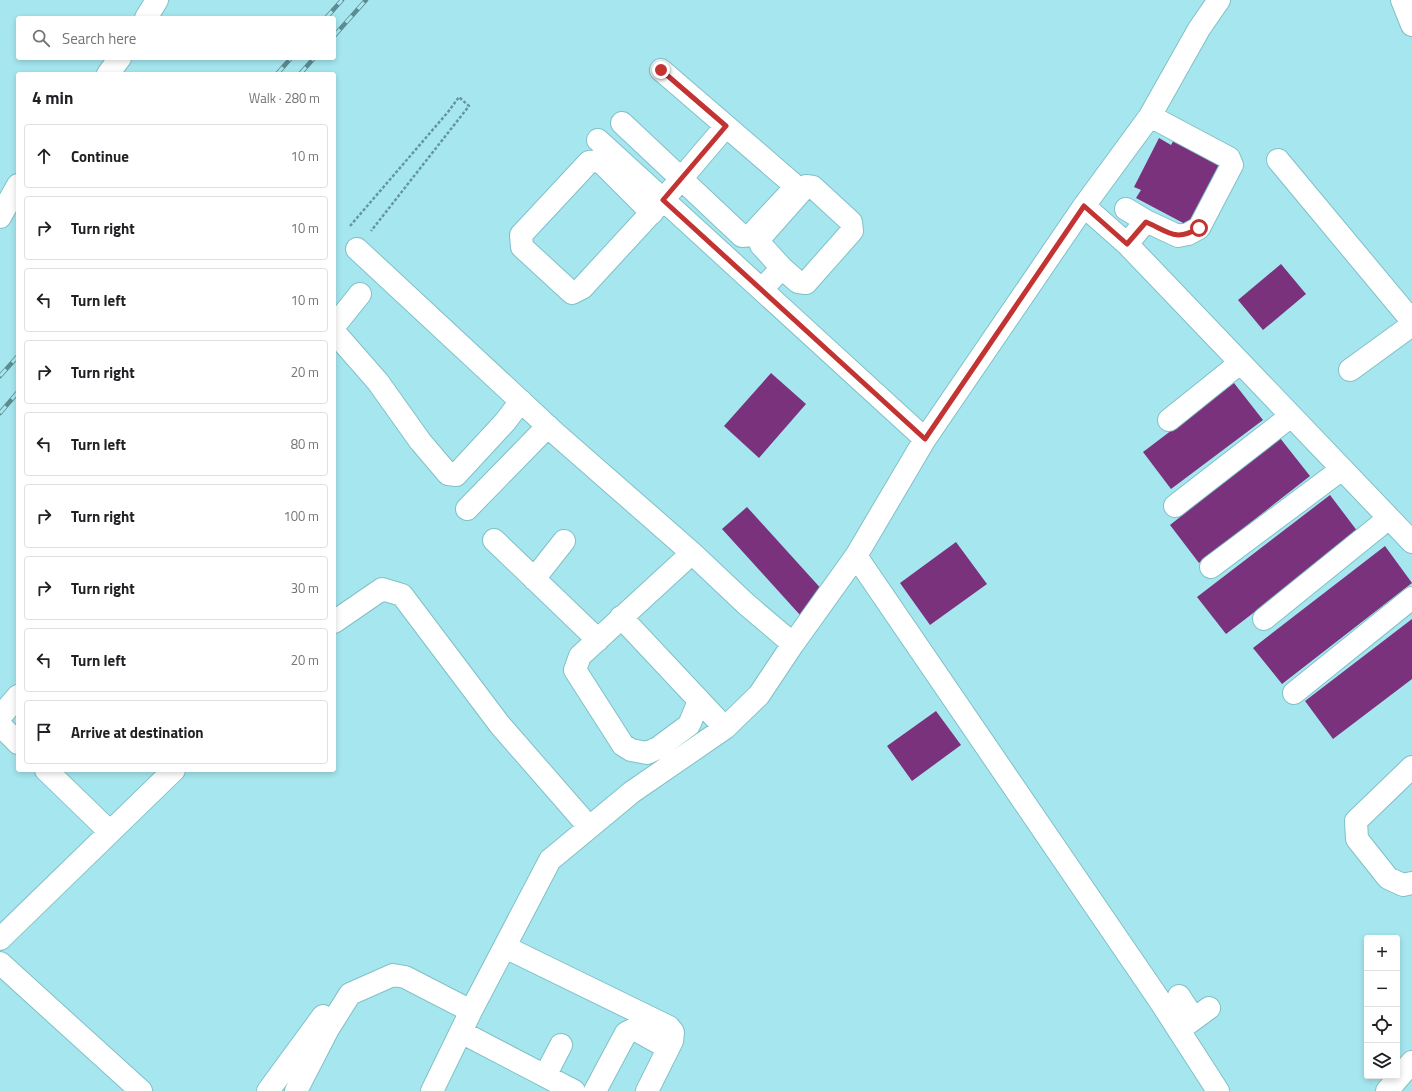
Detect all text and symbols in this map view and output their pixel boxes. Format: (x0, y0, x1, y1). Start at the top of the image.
search box (16, 16, 336, 60)
icon: search (30, 27, 52, 49)
text: Search here (62, 27, 136, 50)
route end (652, 61, 670, 79)
text: 4 min (32, 85, 73, 111)
text: Walk · 280 m (249, 88, 320, 108)
icon: ahead (33, 145, 55, 167)
text: Continue (71, 145, 129, 168)
text: 10 m (291, 146, 319, 166)
icon: right (33, 217, 55, 239)
text: Turn right (71, 217, 135, 240)
text: 10 m (291, 218, 319, 238)
route start (1190, 219, 1208, 237)
icon: left (33, 289, 55, 311)
text: Turn left (71, 289, 126, 312)
text: 10 m (291, 290, 319, 310)
icon: right (33, 361, 55, 383)
text: Turn right (71, 361, 135, 384)
text: 20 m (291, 362, 319, 382)
icon: left (33, 433, 55, 455)
text: Turn left (71, 433, 126, 456)
text: 80 m (291, 434, 319, 454)
icon: right (33, 505, 55, 527)
text: Turn right (71, 505, 135, 528)
text: 100 m (283, 506, 319, 526)
icon: right (33, 577, 55, 599)
text: Turn right (71, 577, 135, 600)
text: 30 m (291, 578, 319, 598)
icon: left (33, 649, 55, 671)
text: Turn left (71, 649, 126, 672)
text: 20 m (291, 650, 319, 670)
icon: arrive (33, 721, 55, 743)
text: Arrive at destination (71, 721, 204, 744)
map controls (1364, 935, 1400, 1079)
button: + (1364, 935, 1400, 971)
button: − (1364, 971, 1400, 1007)
button: locate (1364, 1007, 1400, 1043)
button: layers (1364, 1043, 1400, 1079)

